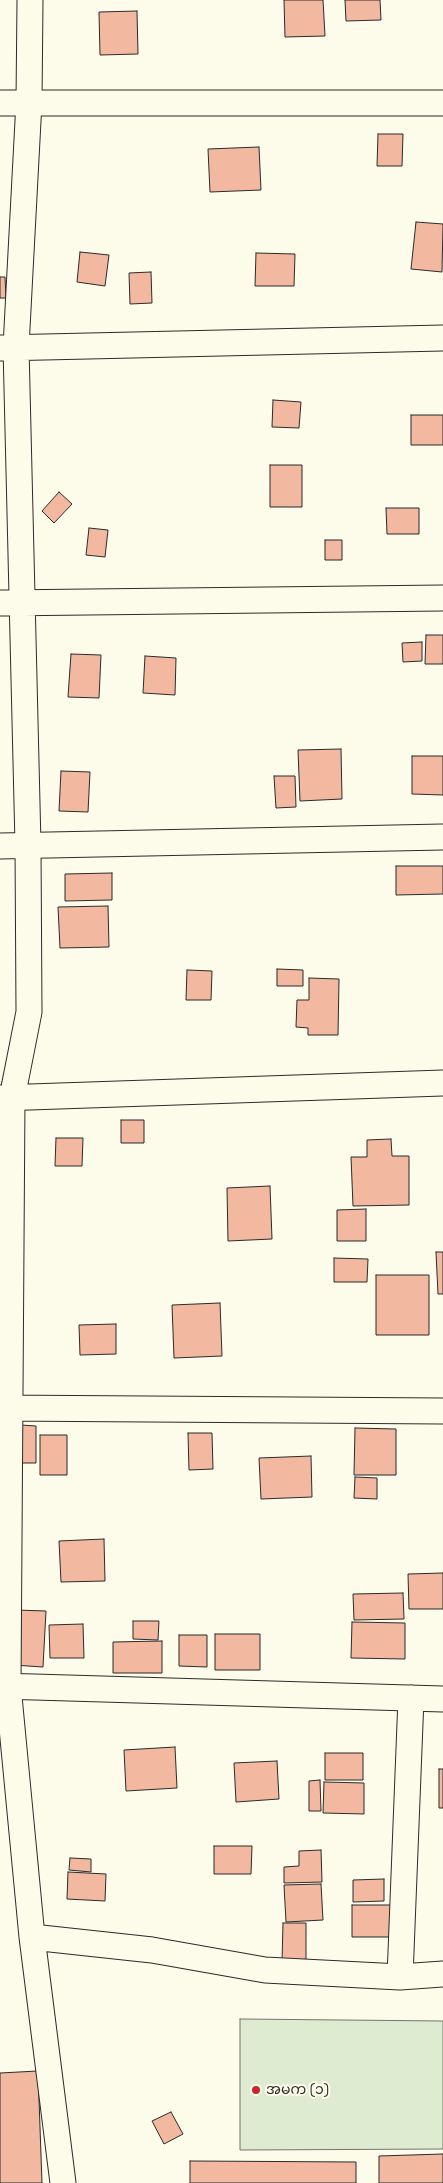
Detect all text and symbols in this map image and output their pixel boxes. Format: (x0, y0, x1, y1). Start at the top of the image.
place label: အမက (၁) (266, 2082, 329, 2098)
marker: အမက (၁) (250, 2084, 262, 2096)

